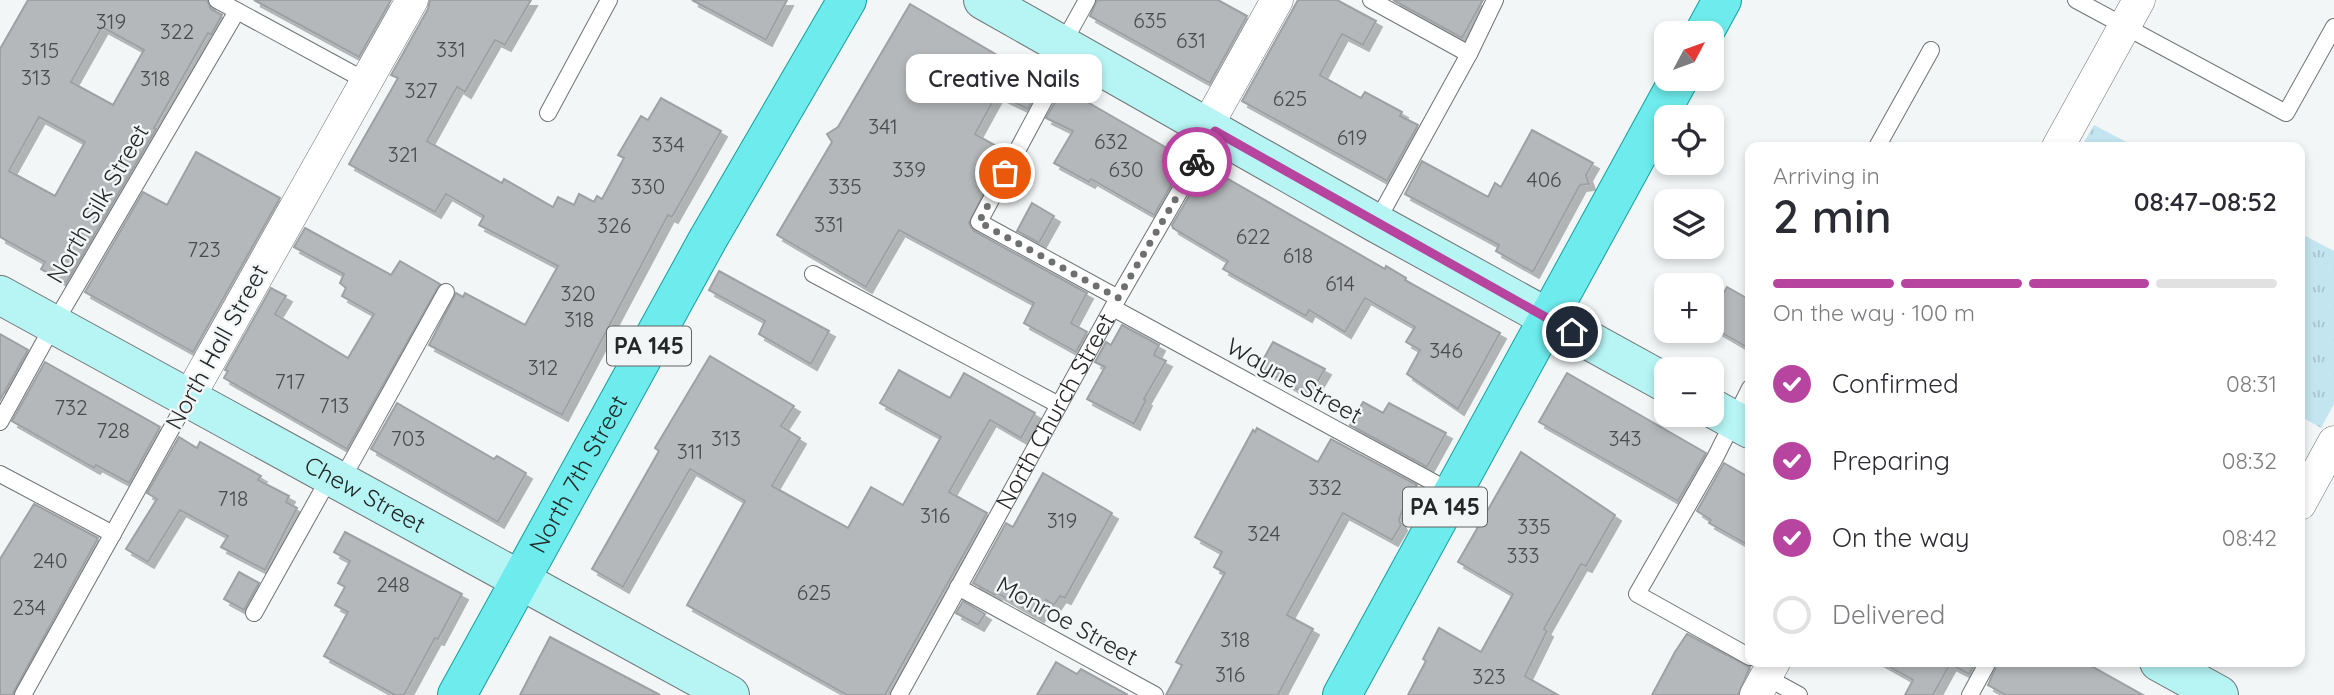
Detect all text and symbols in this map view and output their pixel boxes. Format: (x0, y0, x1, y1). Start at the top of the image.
house number: 635 (1133, 7, 1167, 33)
house number: 319 (96, 8, 126, 34)
house number: 322 (160, 18, 194, 44)
north arrow (1654, 21, 1724, 91)
map controls (1654, 21, 1724, 427)
house number: 631 (1176, 27, 1206, 53)
house number: 331 (436, 36, 466, 62)
house number: 315 (29, 37, 59, 63)
callout: Creative Nails (907, 54, 1103, 103)
house number: 313 (21, 64, 51, 90)
text: Creative Nails (928, 64, 1080, 93)
house number: 318 (140, 65, 170, 91)
house number: 327 (404, 77, 438, 103)
house number: 625 (1273, 85, 1307, 111)
button: locate (1654, 105, 1724, 175)
house number: 341 (868, 113, 898, 139)
street label: North Silk Street (39, 119, 155, 288)
house number: 619 (1337, 124, 1367, 150)
courier (1162, 127, 1232, 197)
house number: 632 (1094, 128, 1128, 154)
house number: 334 (651, 131, 685, 157)
house number: 321 (388, 141, 418, 167)
pin (975, 143, 1035, 203)
icon: bike (1178, 143, 1216, 181)
icon: bag (986, 154, 1024, 192)
house number: 339 (892, 156, 926, 182)
house number: 630 (1109, 156, 1143, 182)
text: Arriving in (1773, 161, 1880, 190)
house number: 406 (1527, 166, 1561, 192)
house number: 330 (631, 173, 665, 199)
house number: 335 (828, 173, 862, 199)
text: 08:47–08:52 (2134, 185, 2277, 218)
text: 2 min (1773, 187, 1892, 245)
button: layers (1654, 189, 1724, 259)
house number: 331 (814, 211, 844, 237)
house number: 326 (597, 212, 631, 238)
house number: 622 (1236, 223, 1270, 249)
house number: 723 (187, 236, 221, 262)
house number: 618 (1283, 242, 1313, 268)
street label: North Hall Street (158, 259, 274, 434)
house number: 614 (1325, 270, 1355, 296)
button: + (1654, 273, 1724, 343)
house number: 320 (560, 280, 596, 306)
text: On the way · 100 m (1773, 298, 1975, 327)
pin (1542, 302, 1602, 362)
house number: 318 (564, 306, 594, 332)
street label: North Church Street (988, 307, 1121, 514)
icon: home (1553, 313, 1591, 351)
road number: PA 145 (607, 326, 691, 366)
street label: Wayne Street (1221, 330, 1368, 430)
house number: 346 (1429, 337, 1463, 363)
house number: 312 (528, 354, 558, 380)
button: − (1654, 357, 1724, 427)
icon: check (1773, 365, 1811, 403)
text: Confirmed (1832, 367, 1959, 400)
house number: 717 (275, 368, 305, 394)
text: 08:31 (2226, 369, 2277, 398)
street label: North 7th Street (522, 389, 633, 558)
house number: 713 (319, 392, 349, 418)
house number: 732 (54, 394, 88, 420)
house number: 728 (96, 417, 130, 443)
house number: 703 (391, 425, 425, 451)
house number: 313 (711, 425, 741, 451)
house number: 343 (1608, 425, 1642, 451)
house number: 311 (677, 438, 703, 464)
icon: check (1773, 442, 1811, 480)
text: Preparing (1832, 444, 1950, 477)
text: 08:32 (2222, 446, 2277, 475)
street label: Chew Street (300, 449, 431, 539)
house number: 332 (1308, 474, 1342, 500)
house number: 718 (218, 485, 248, 511)
road number: PA 145 (1403, 488, 1487, 526)
house number: 316 (920, 502, 950, 528)
house number: 319 (1047, 507, 1077, 533)
house number: 335 (1517, 513, 1551, 539)
icon: check (1773, 519, 1811, 557)
house number: 324 (1247, 520, 1281, 546)
text: On the way (1832, 521, 1970, 554)
text: 08:42 (2222, 523, 2277, 552)
house number: 333 (1506, 542, 1540, 568)
house number: 240 (33, 547, 67, 573)
street label: Monroe Street (991, 569, 1143, 671)
house number: 248 (376, 571, 410, 597)
house number: 625 (797, 579, 831, 605)
house number: 234 (12, 594, 46, 620)
text: Delivered (1832, 598, 1945, 631)
house number: 318 (1220, 626, 1250, 652)
house number: 316 (1215, 661, 1245, 687)
house number: 323 (1472, 663, 1506, 689)

